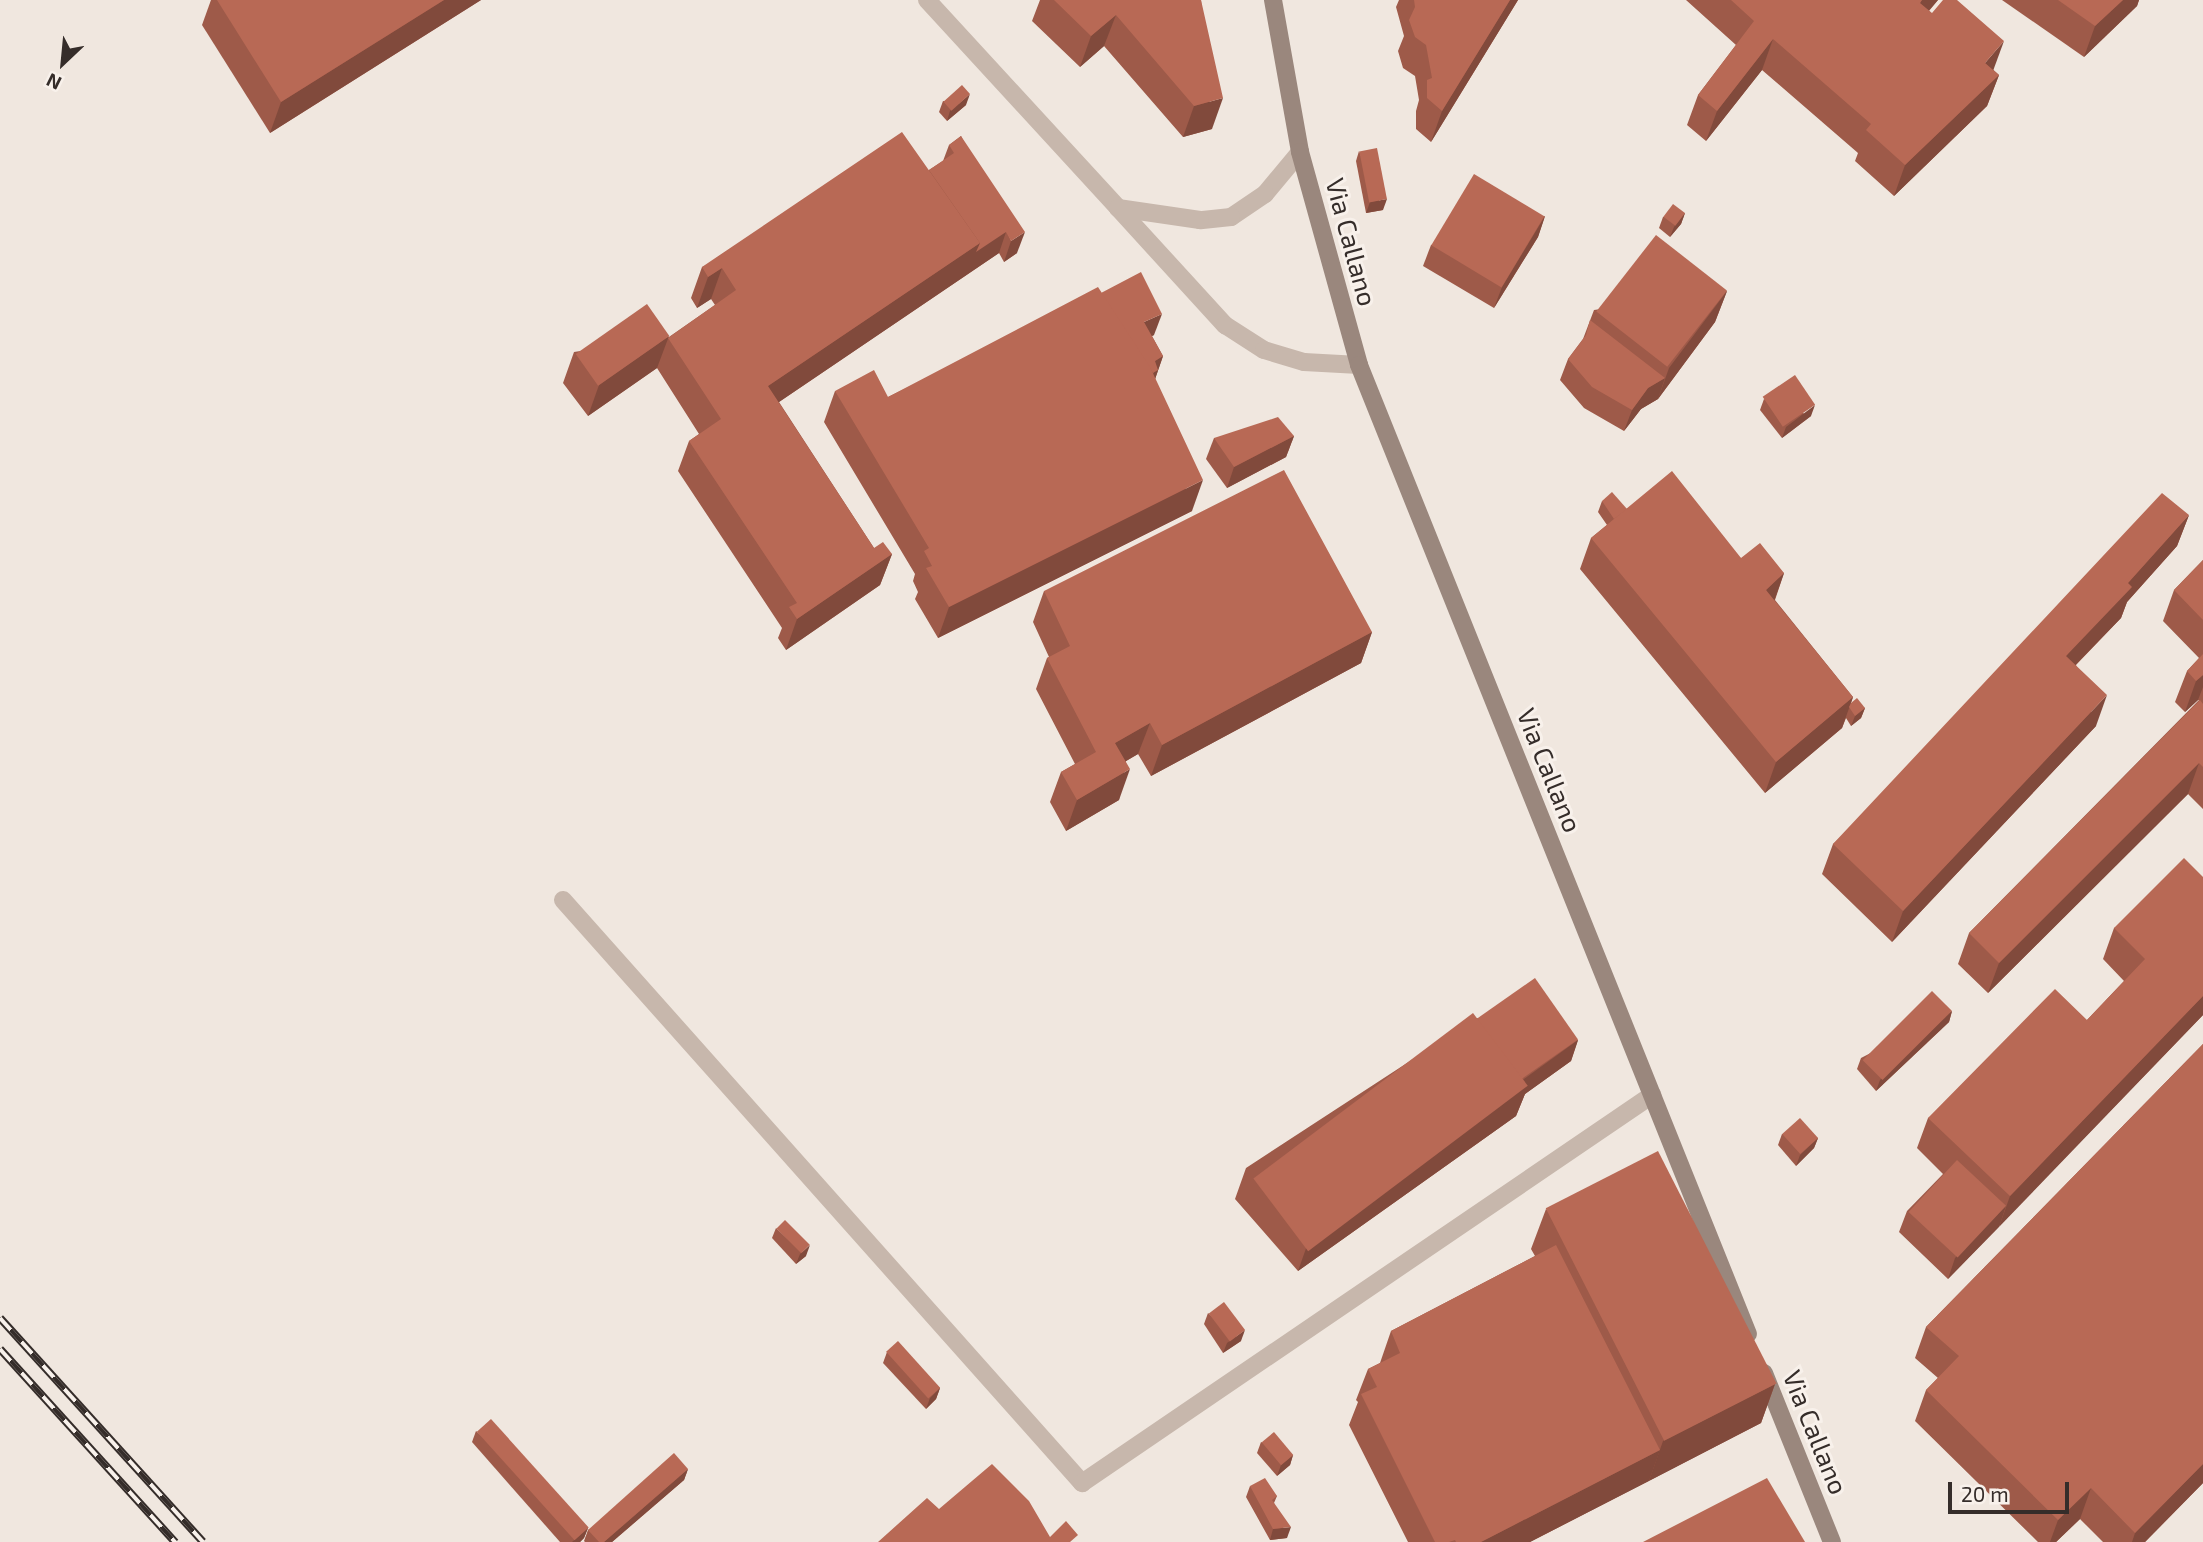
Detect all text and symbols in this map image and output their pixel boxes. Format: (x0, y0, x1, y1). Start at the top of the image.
north arrow (28, 28, 98, 98)
text: N (42, 69, 65, 96)
street label: Via Callano (1320, 175, 1384, 309)
street label: Via Callano (1511, 703, 1589, 837)
street label: Via Callano (1777, 1365, 1855, 1499)
scale bar (1951, 1468, 2072, 1512)
text: 20 m (1961, 1481, 2009, 1506)

